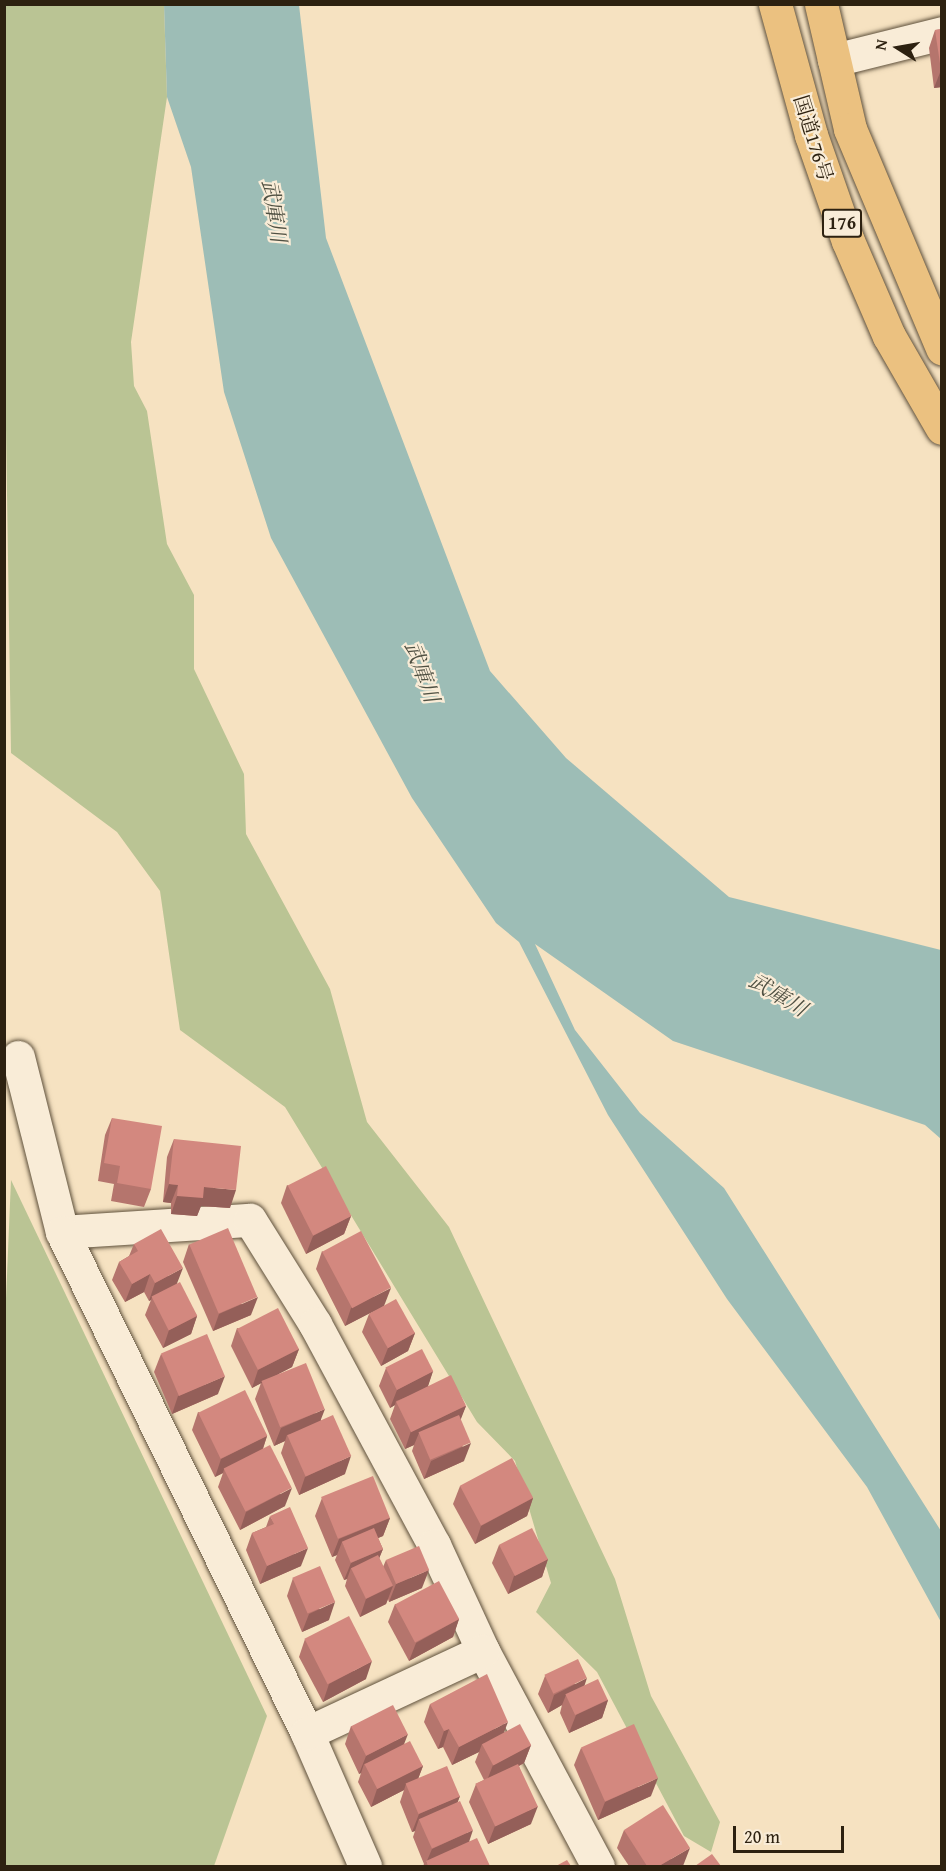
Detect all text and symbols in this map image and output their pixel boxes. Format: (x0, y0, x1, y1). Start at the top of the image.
north arrow (868, 18, 928, 78)
text: N (868, 37, 893, 52)
street label: 国道176号 (790, 92, 838, 184)
water label: 武庫川 (257, 178, 291, 244)
road number: 176 (821, 208, 863, 238)
water label: 武庫川 (399, 638, 445, 706)
water label: 武庫川 (745, 968, 811, 1022)
scale bar (736, 1814, 847, 1852)
text: 20 m (744, 1823, 780, 1850)

